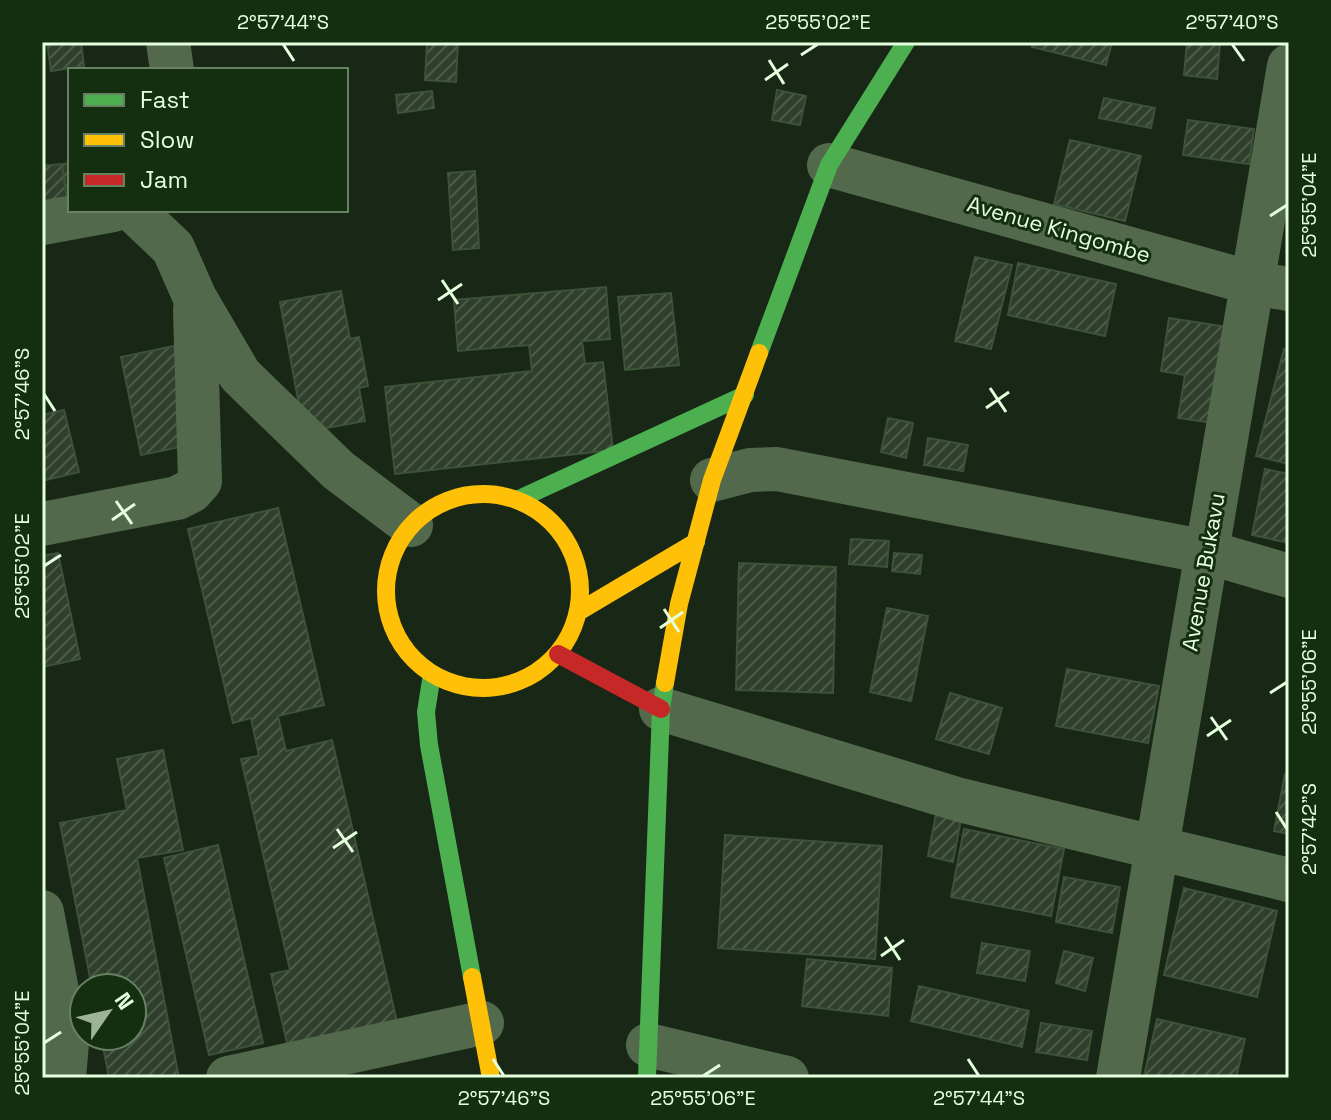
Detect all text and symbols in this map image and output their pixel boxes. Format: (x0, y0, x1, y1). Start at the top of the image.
text: 2°57'44"S (237, 9, 329, 35)
text: 25°55'02"E (765, 9, 871, 35)
text: 2°57'40"S (1186, 9, 1278, 35)
legend (68, 68, 348, 212)
text: Fast (140, 84, 190, 115)
text: Slow (140, 124, 194, 155)
text: 25°55'04"E (1296, 152, 1322, 258)
text: Jam (140, 164, 188, 195)
street label: Avenue Kingombe (964, 189, 1154, 269)
text: 2°57'46"S (9, 348, 35, 440)
street label: Avenue Bukavu (1175, 491, 1231, 653)
text: 25°55'02"E (9, 513, 35, 619)
text: 25°55'06"E (1296, 629, 1322, 735)
text: 2°57'42"S (1296, 783, 1322, 875)
north arrow (68, 972, 148, 1052)
text: N (109, 987, 140, 1015)
text: 25°55'04"E (9, 990, 35, 1096)
text: 2°57'46"S (458, 1085, 550, 1111)
text: 25°55'06"E (650, 1085, 756, 1111)
text: 2°57'44"S (933, 1085, 1025, 1111)

